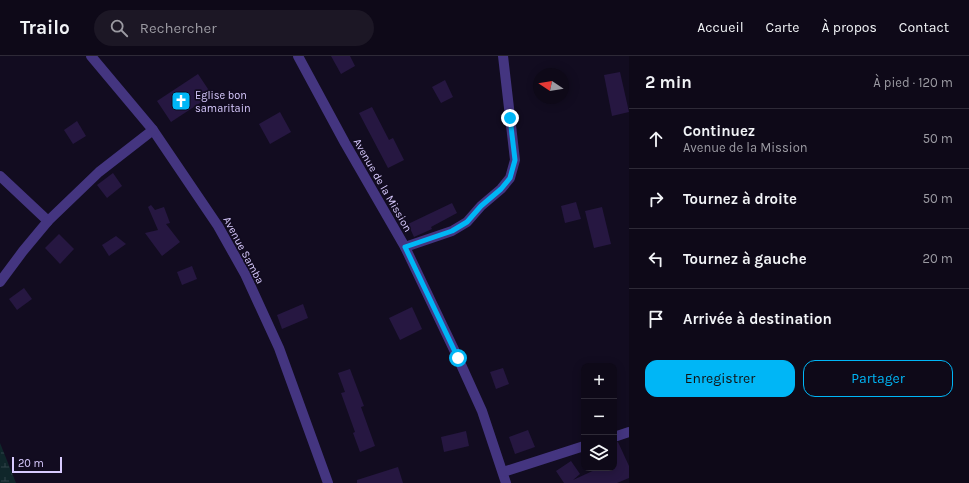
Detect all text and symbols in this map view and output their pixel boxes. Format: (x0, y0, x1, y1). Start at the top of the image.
search box (94, 10, 374, 46)
text: Trailo (20, 17, 70, 39)
icon: search (108, 17, 130, 39)
text: Rechercher (140, 19, 217, 37)
text: Accueil (697, 19, 744, 36)
text: Carte (766, 19, 799, 36)
text: À propos (821, 19, 877, 36)
text: Contact (899, 19, 949, 36)
north arrow (533, 68, 569, 104)
text: 2 min (645, 72, 692, 92)
text: À pied · 120 m (873, 75, 953, 90)
place label: Eglise bon samaritain (195, 89, 251, 115)
church icon: Eglise bon samaritain (170, 90, 192, 112)
route end (501, 109, 519, 127)
text: Continuez (683, 122, 755, 140)
icon: ahead (645, 128, 667, 150)
text: 50 m (923, 131, 953, 146)
street label: Avenue de la Mission (351, 136, 415, 234)
text: Avenue de la Mission (683, 140, 808, 155)
icon: right (645, 188, 667, 210)
text: Tournez à droite (683, 190, 797, 208)
text: 50 m (923, 191, 953, 206)
street label: Avenue Samba (220, 214, 267, 286)
icon: left (645, 248, 667, 270)
text: Tournez à gauche (683, 250, 807, 268)
text: 20 m (923, 251, 953, 266)
icon: arrive (645, 308, 667, 330)
text: Arrivée à destination (683, 310, 832, 328)
route start (449, 349, 467, 367)
button: Enregistrer (645, 360, 795, 397)
button: Partager (803, 360, 953, 397)
map controls (581, 363, 617, 471)
button: + (581, 363, 617, 399)
button: − (581, 399, 617, 435)
button: layers (581, 435, 617, 471)
scale bar (12, 455, 62, 474)
text: 20 m (18, 457, 44, 470)

